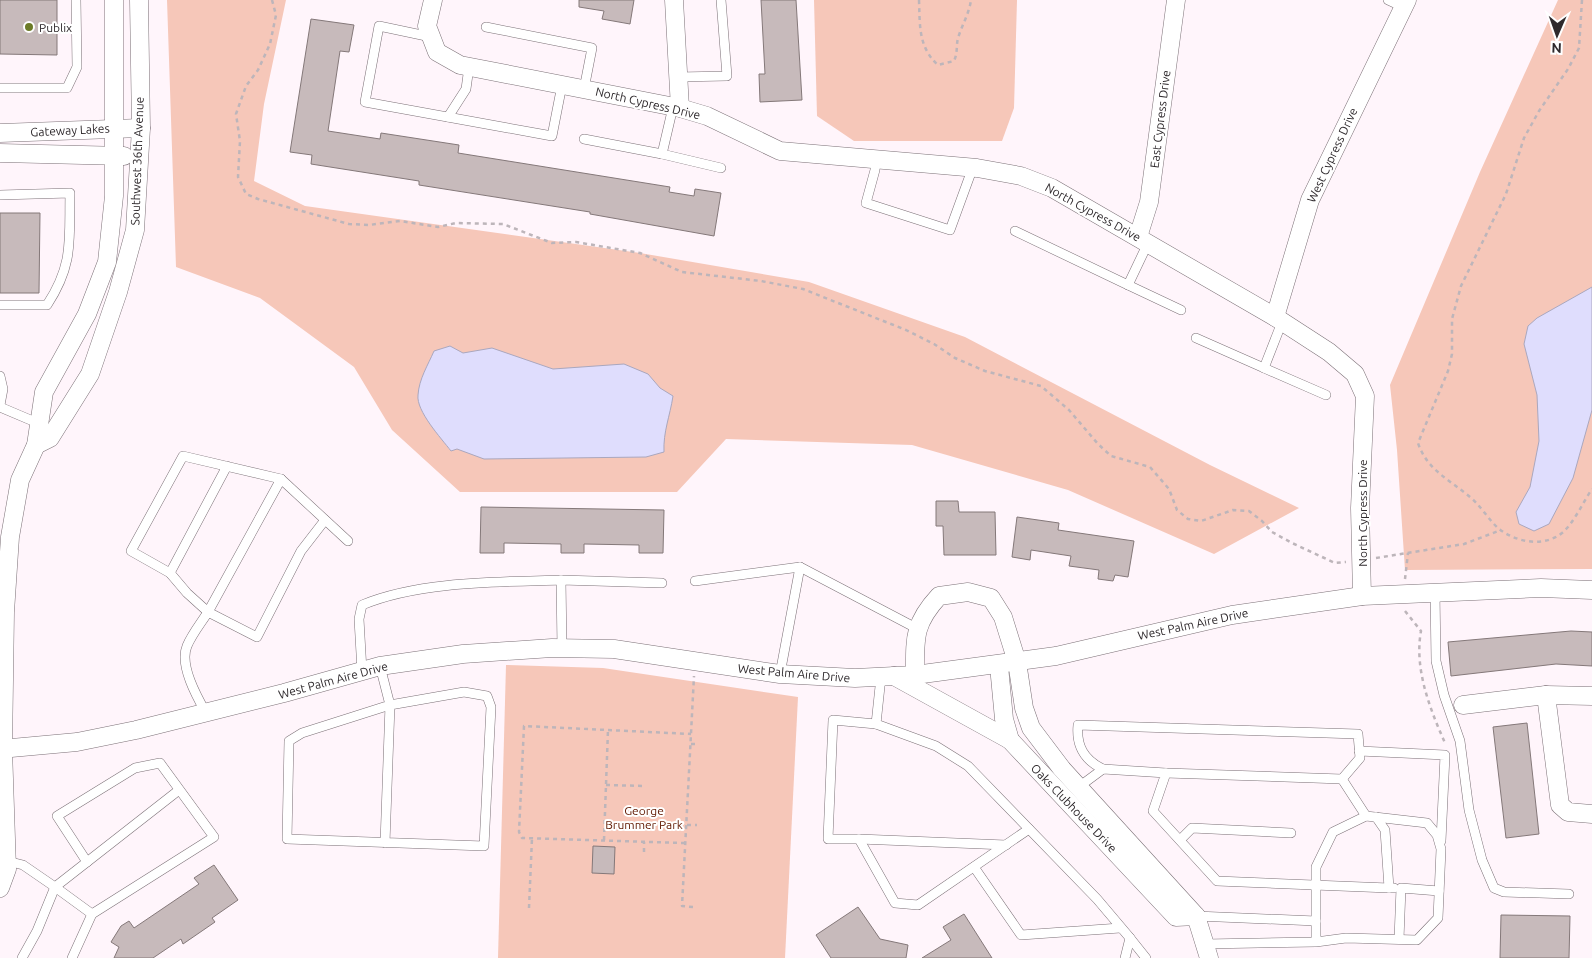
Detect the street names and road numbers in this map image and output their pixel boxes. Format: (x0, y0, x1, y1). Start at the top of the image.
street label: East Cypress Drive (1148, 69, 1172, 169)
street label: North Cypress Drive (594, 85, 702, 121)
street label: Southwest 36th Avenue (128, 97, 146, 225)
street label: West Cypress Drive (1304, 106, 1360, 204)
street label: Gateway Lakes (30, 121, 110, 139)
street label: North Cypress Drive (1043, 180, 1143, 244)
street label: North Cypress Drive (1356, 459, 1369, 567)
street label: West Palm Aire Drive (1137, 606, 1249, 642)
street label: West Palm Aire Drive (277, 659, 389, 701)
street label: West Palm Aire Drive (737, 662, 851, 684)
street label: Oaks Clubhouse Drive (1028, 761, 1120, 855)

